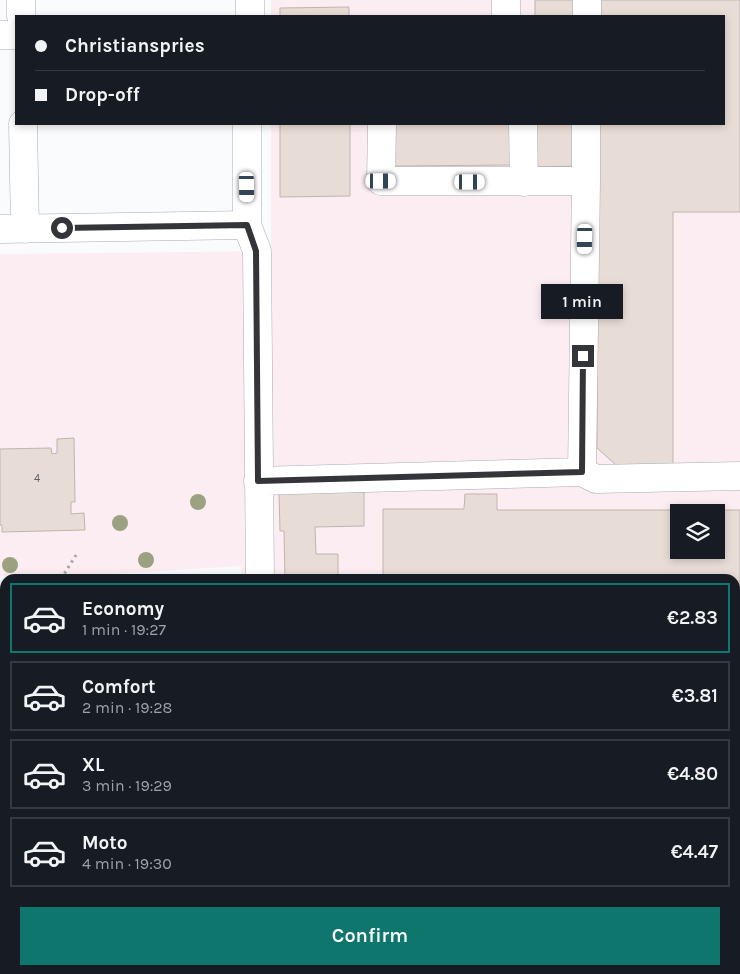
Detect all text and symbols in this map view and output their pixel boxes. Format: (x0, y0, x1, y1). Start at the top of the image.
text: Christianspries (65, 35, 205, 57)
text: Drop-off (65, 84, 140, 106)
car (239, 172, 254, 202)
car (366, 174, 396, 189)
car (455, 175, 485, 190)
route start (51, 217, 73, 239)
car (577, 224, 592, 254)
callout: 1 min (542, 284, 624, 318)
text: 1 min (562, 292, 602, 311)
route end (572, 345, 594, 367)
house number: 4 (34, 472, 40, 485)
map controls (670, 504, 725, 559)
button: layers (670, 504, 725, 559)
icon: car (22, 596, 67, 641)
text: Economy (82, 598, 164, 620)
text: €2.83 (667, 607, 718, 629)
text: 1 min · 19:27 (82, 620, 166, 639)
icon: car (22, 674, 67, 719)
text: Comfort (82, 676, 156, 698)
text: €3.81 (672, 685, 718, 707)
text: 2 min · 19:28 (82, 698, 172, 717)
icon: car (22, 752, 67, 797)
text: XL (82, 754, 104, 776)
text: €4.80 (667, 763, 718, 785)
text: 3 min · 19:29 (82, 776, 172, 795)
icon: car (22, 830, 67, 875)
text: Moto (82, 832, 128, 854)
text: €4.47 (671, 841, 718, 863)
text: 4 min · 19:30 (82, 854, 172, 873)
button: Confirm (20, 907, 720, 965)

